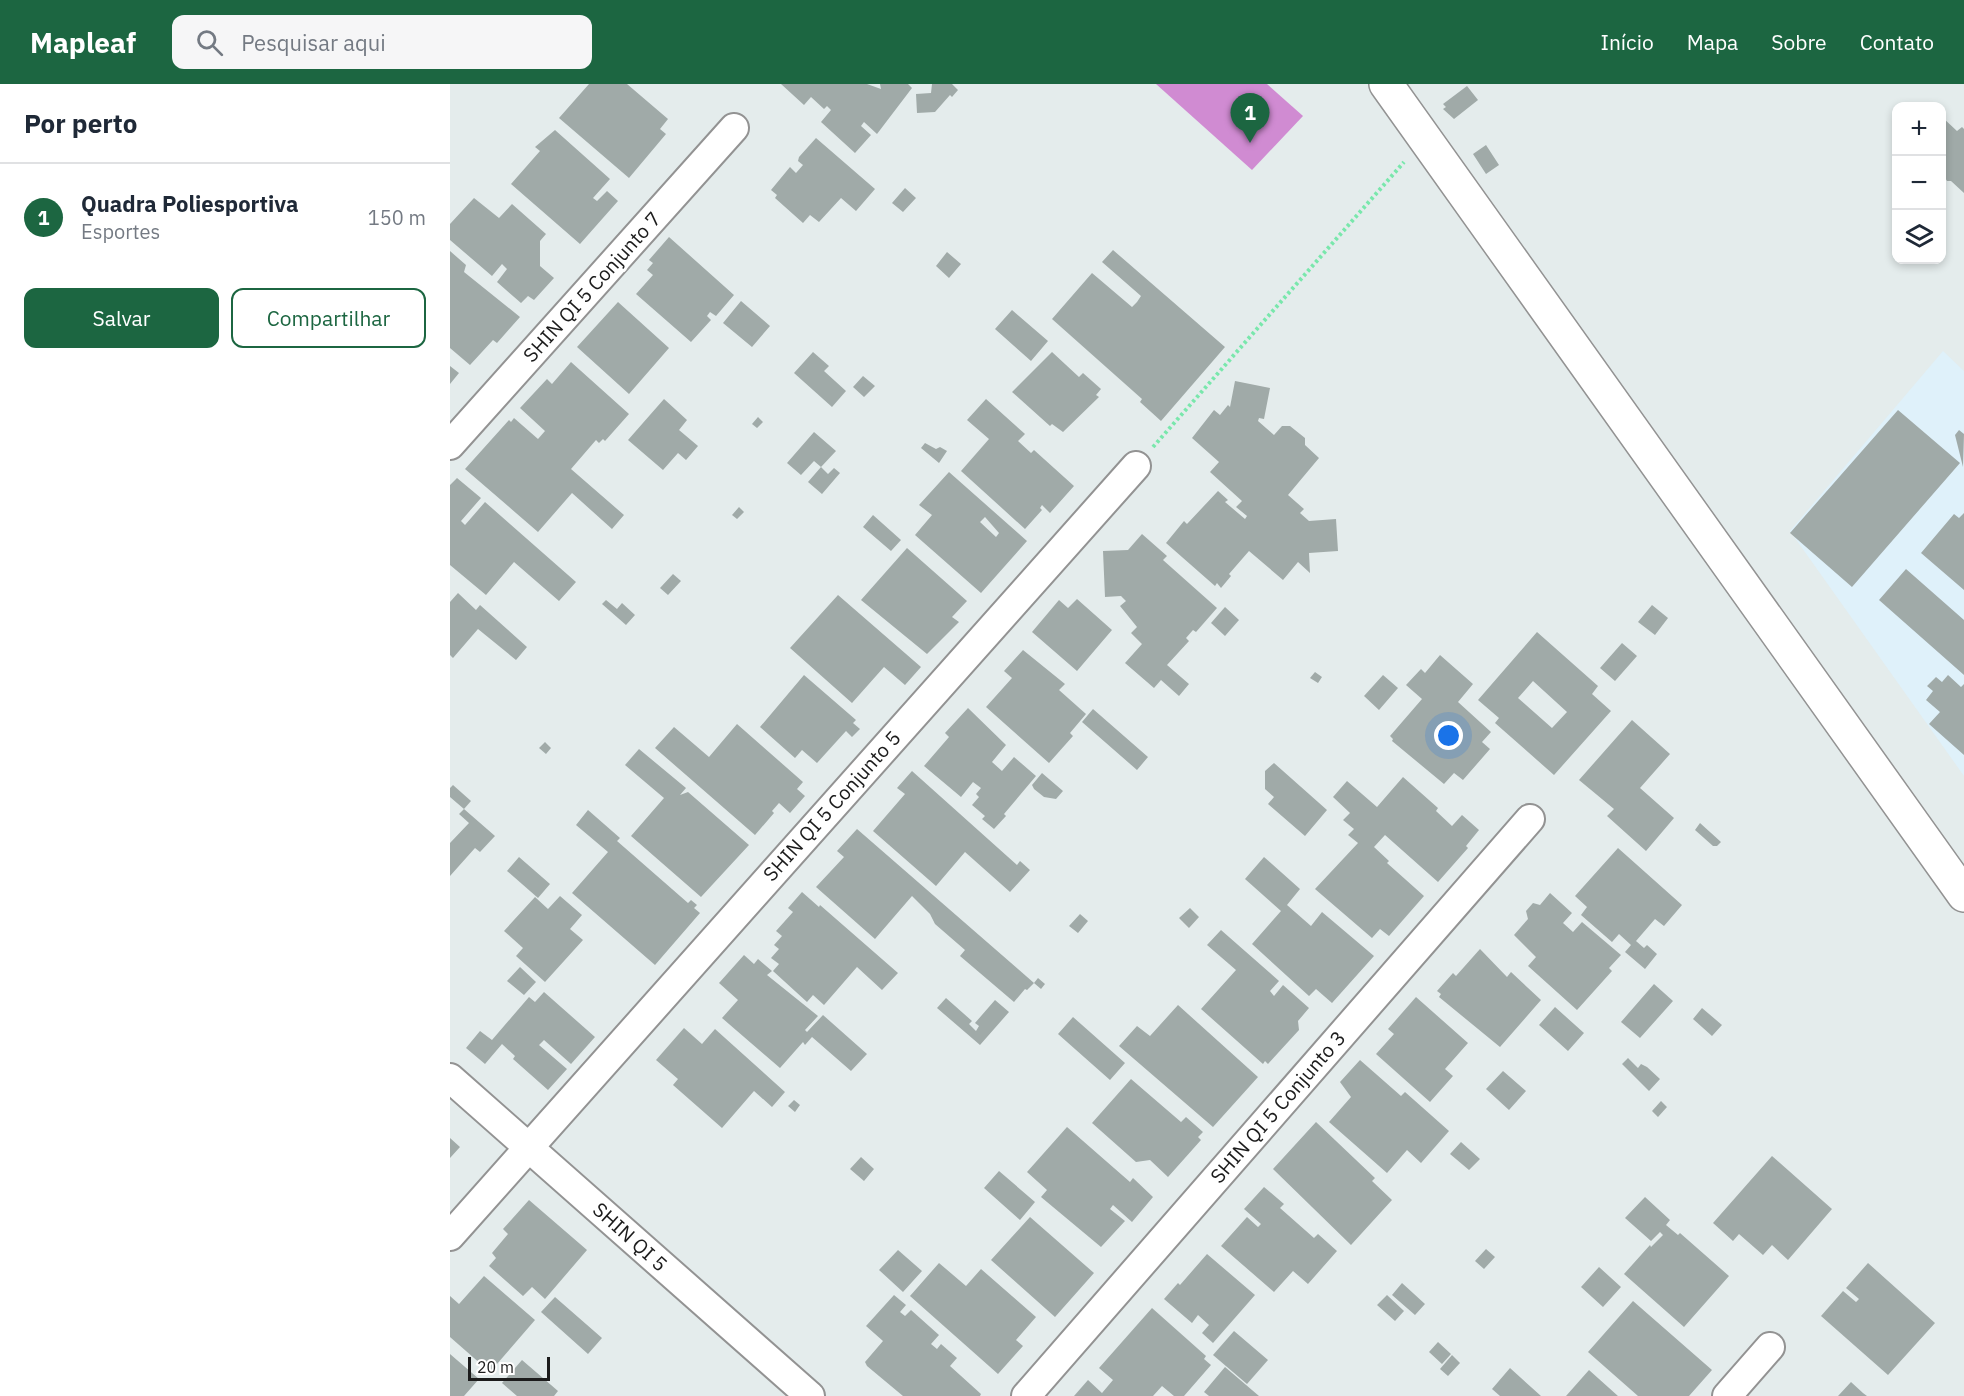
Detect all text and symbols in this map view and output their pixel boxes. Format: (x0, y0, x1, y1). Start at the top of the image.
search box (172, 15, 592, 69)
text: Mapleaf (30, 24, 136, 61)
icon: search (193, 26, 226, 59)
text: Pesquisar aqui (241, 28, 386, 57)
text: Início (1601, 28, 1654, 56)
text: Mapa (1687, 28, 1738, 56)
text: Sobre (1771, 28, 1827, 56)
text: Contato (1860, 28, 1934, 56)
pin: 1 (1230, 94, 1270, 143)
map controls (1892, 102, 1946, 264)
button: + (1892, 102, 1946, 156)
text: Por perto (24, 106, 137, 140)
button: − (1892, 156, 1946, 210)
text: Quadra Poliesportiva (81, 189, 298, 218)
text: 1 (38, 204, 50, 231)
text: 150 m (368, 204, 426, 231)
street label: SHIN QI 5 Conjunto 7 (517, 206, 666, 368)
button: layers (1892, 210, 1946, 264)
text: Esportes (81, 218, 160, 245)
button: Salvar (24, 288, 219, 348)
button: Compartilhar (231, 288, 426, 348)
your location (1434, 721, 1463, 750)
street label: SHIN QI 5 Conjunto 5 (757, 725, 906, 887)
street label: SHIN QI 5 Conjunto 3 (1204, 1025, 1351, 1189)
street label: SHIN QI 5 (587, 1196, 673, 1277)
scale bar (468, 1354, 550, 1382)
text: 20 m (477, 1357, 514, 1377)

